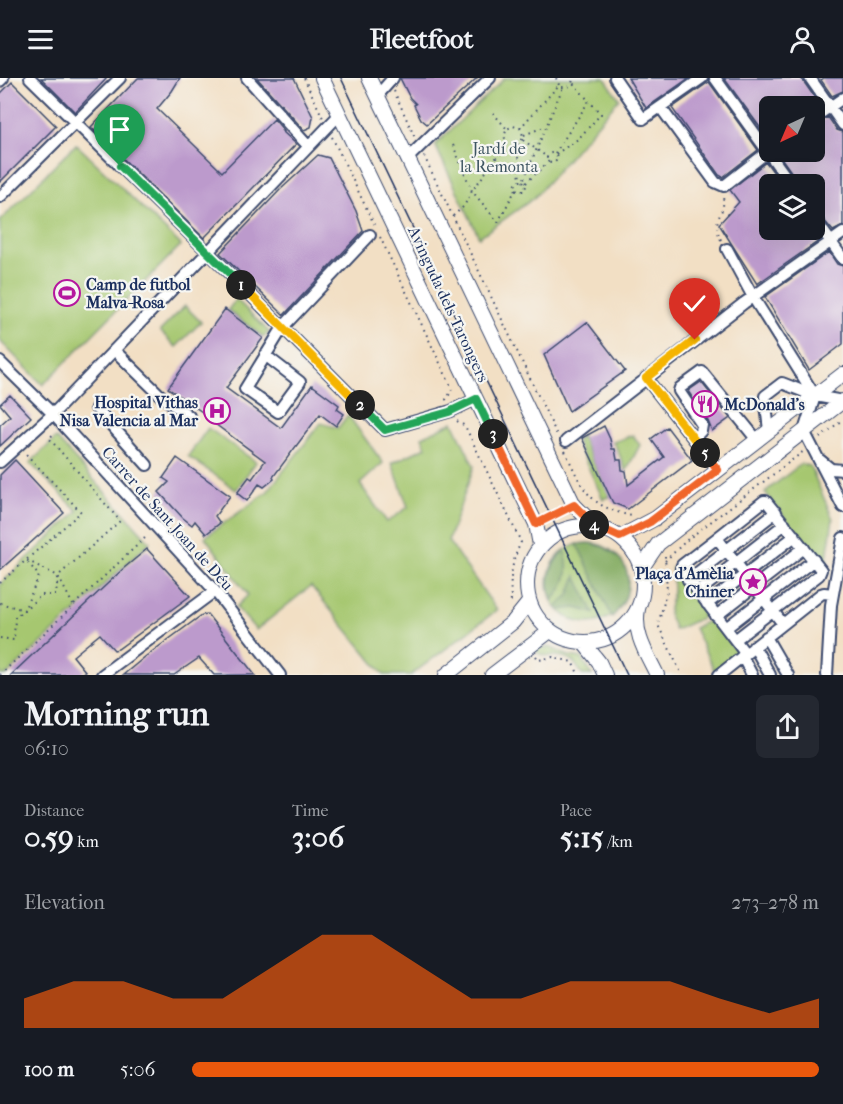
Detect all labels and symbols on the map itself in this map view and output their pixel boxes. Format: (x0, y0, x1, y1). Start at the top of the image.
north arrow (759, 96, 825, 162)
pin (94, 104, 145, 166)
park label: Jardí de la Remonta (459, 139, 539, 176)
street label: Avinguda dels Tarongers (404, 222, 493, 385)
pin: 1 (226, 270, 256, 300)
place label: Camp de futbol Malva-Rosa (85, 275, 191, 312)
sports icon: Camp de futbol Malva-Rosa (52, 278, 82, 308)
pin (669, 278, 720, 340)
restaurant icon: McDonald's (690, 389, 720, 419)
pin: 2 (345, 390, 375, 420)
place label: Hospital Vithas Nisa Valencia al Mar (60, 393, 199, 430)
place label: McDonald's (723, 395, 805, 414)
hospital icon: Hospital Vithas Nisa Valencia al Mar (202, 396, 232, 426)
pin: 3 (478, 419, 508, 449)
pin: 5 (690, 438, 720, 468)
street label: Carrer de Sant Joan de Déu (98, 442, 237, 594)
pin: 4 (579, 510, 609, 540)
place label: Plaça d'Amèlia Chiner (635, 564, 735, 601)
place icon: Plaça d'Amèlia Chiner (738, 567, 768, 597)

